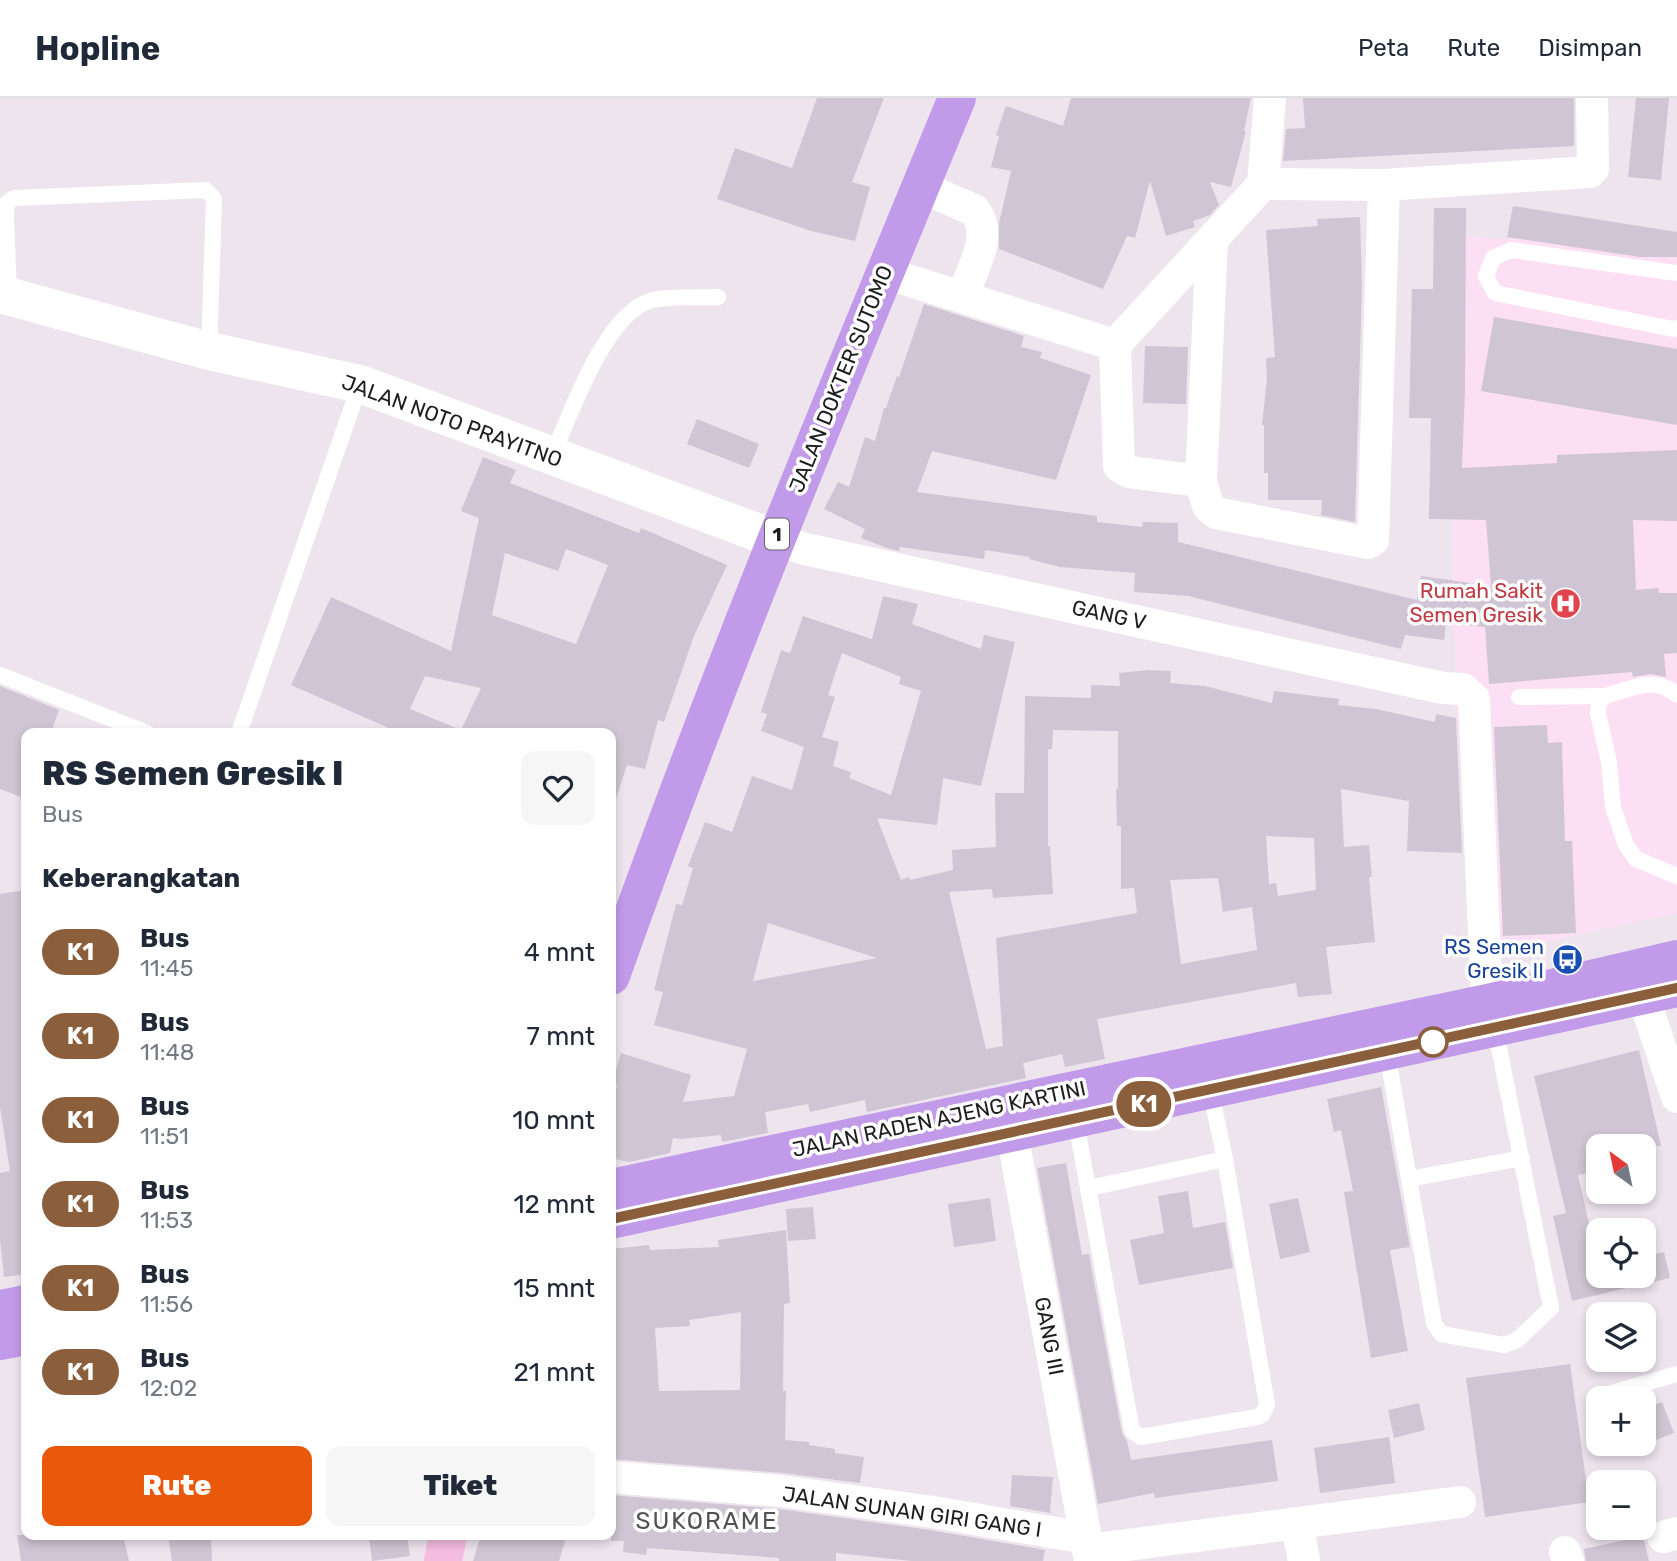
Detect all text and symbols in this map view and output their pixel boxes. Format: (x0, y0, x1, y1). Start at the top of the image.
text: Hopline (35, 29, 160, 68)
text: Peta (1358, 34, 1409, 62)
text: Rute (1447, 34, 1500, 62)
text: Disimpan (1538, 34, 1642, 62)
street label: JALAN DOKTER SUTOMO (784, 262, 898, 496)
street label: JALAN NOTO PRAYITNO (339, 369, 566, 472)
road number: 1 (765, 518, 789, 550)
place label: Rumah Sakit Semen Gresik (1409, 578, 1543, 627)
hospital icon: Rumah Sakit Semen Gresik (1549, 586, 1583, 620)
street label: GANG V (1070, 594, 1149, 635)
button: heart (521, 751, 595, 825)
text: RS Semen Gresik I (42, 754, 343, 793)
text: Bus (42, 800, 83, 828)
text: Keberangkatan (42, 863, 240, 894)
text: Bus (140, 923, 189, 954)
place label: RS Semen Gresik II (1444, 934, 1544, 983)
text: 4 mnt (524, 937, 595, 968)
text: K1 (67, 938, 94, 966)
bus stop icon: RS Semen Gresik II (1550, 942, 1584, 976)
text: 11:45 (140, 954, 194, 982)
text: Bus (140, 1007, 189, 1038)
text: 7 mnt (526, 1021, 595, 1052)
text: K1 (67, 1022, 94, 1050)
unlabelled marker (1418, 1027, 1448, 1057)
text: 11:48 (140, 1038, 195, 1066)
street label: JALAN RADEN AJENG KARTINI (790, 1075, 1088, 1162)
line badge: K1 (1112, 1081, 1176, 1127)
text: K1 (1130, 1090, 1158, 1118)
text: Bus (140, 1091, 189, 1122)
text: 10 mnt (512, 1105, 595, 1136)
text: K1 (67, 1106, 94, 1134)
text: 11:51 (140, 1122, 189, 1150)
north arrow (1586, 1134, 1656, 1204)
map controls (1586, 1134, 1656, 1540)
text: Bus (140, 1175, 189, 1206)
text: 12 mnt (513, 1189, 595, 1220)
text: K1 (67, 1190, 94, 1218)
text: 11:53 (140, 1206, 193, 1234)
button: locate (1586, 1218, 1656, 1288)
text: Bus (140, 1259, 189, 1290)
text: 15 mnt (513, 1273, 595, 1304)
text: K1 (67, 1274, 94, 1302)
text: 11:56 (140, 1290, 193, 1318)
street label: GANG III (1030, 1295, 1069, 1377)
button: layers (1586, 1302, 1656, 1372)
text: Bus (140, 1343, 189, 1374)
text: 21 mnt (513, 1357, 595, 1388)
text: K1 (67, 1358, 94, 1386)
text: 12:02 (140, 1374, 197, 1402)
button: + (1586, 1386, 1656, 1456)
button: Rute (42, 1446, 312, 1526)
button: Tiket (326, 1446, 595, 1526)
button: − (1586, 1470, 1656, 1540)
street label: JALAN SUNAN GIRI GANG I (781, 1481, 1043, 1542)
district label: SUKORAME (636, 1507, 778, 1535)

